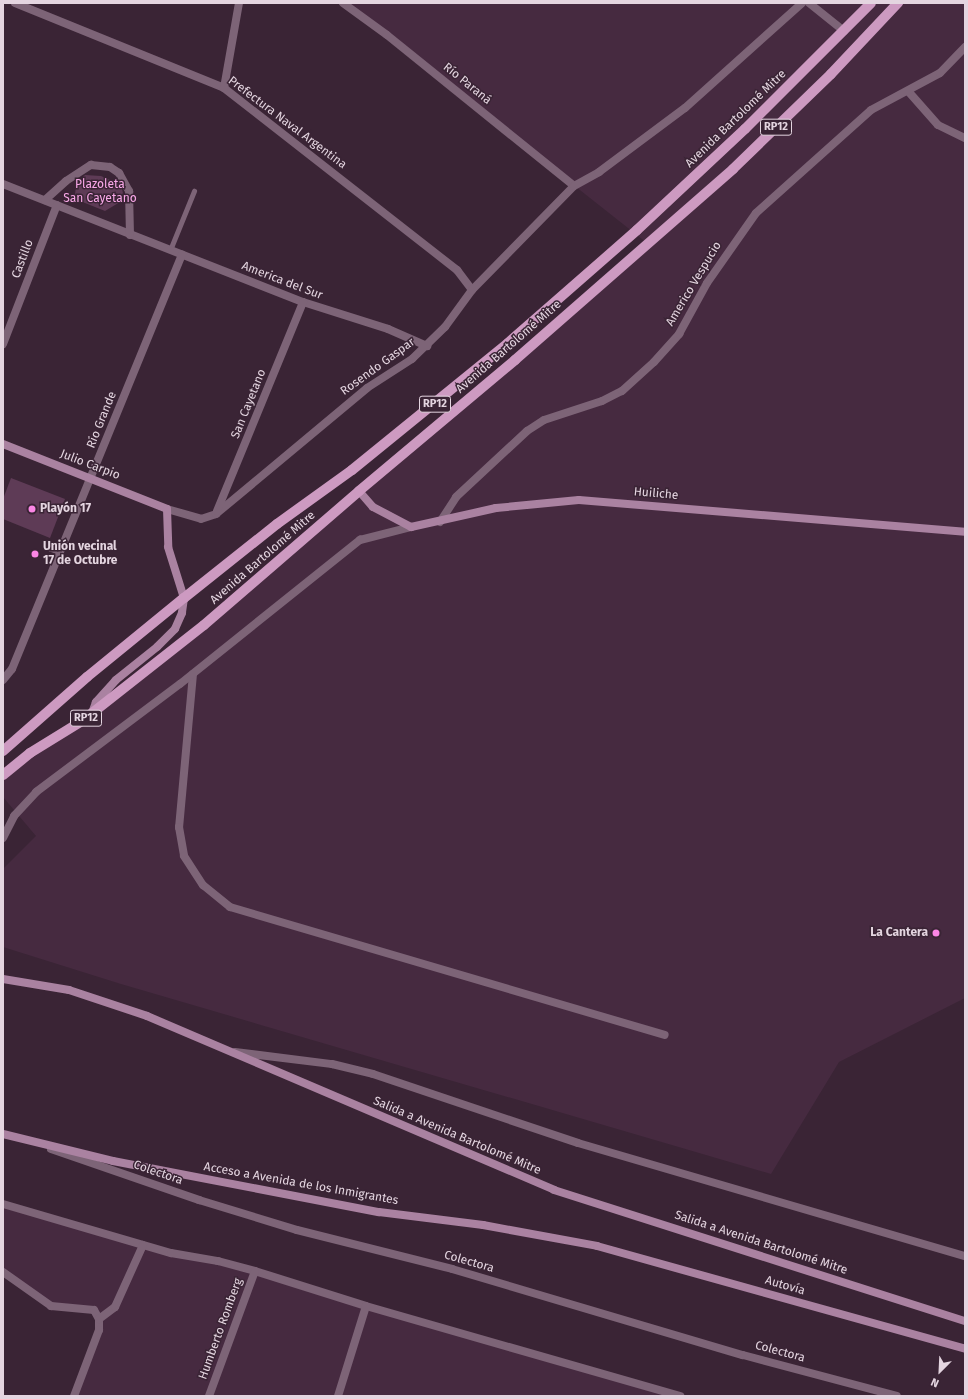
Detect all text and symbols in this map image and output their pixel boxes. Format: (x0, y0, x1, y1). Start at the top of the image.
street label: Río Paraná (440, 60, 494, 108)
street label: Avenida Bartolomé Mitre (683, 67, 789, 171)
street label: Prefectura Naval Argentina (225, 74, 349, 172)
road number: RP12 (760, 118, 792, 136)
park label: Plazoleta San Cayetano (63, 178, 137, 206)
street label: Castillo (9, 238, 37, 280)
street label: Americo Vespucio (663, 239, 725, 329)
street label: America del Sur (239, 259, 325, 303)
street label: Avenida Bartolomé Mitre (454, 297, 564, 397)
street label: Rosendo Gaspar (338, 335, 418, 399)
street label: San Cayetano (229, 367, 269, 441)
street label: Río Grande (84, 390, 120, 450)
road number: RP12 (419, 395, 451, 413)
street label: Julio Carpio (58, 447, 122, 483)
street label: Huiliche (633, 485, 679, 503)
place label: Playón 17 (40, 502, 91, 516)
marker: Playón 17 (27, 504, 37, 514)
street label: Avenida Bartolomé Mitre (208, 508, 318, 608)
place label: Unión vecinal 17 de Octubre (43, 540, 117, 568)
marker: Unión vecinal 17 de Octubre (30, 549, 40, 559)
road number: RP12 (70, 709, 102, 727)
place label: La Cantera (870, 926, 928, 940)
marker: La Cantera (931, 928, 941, 938)
street label: Salida a Avenida Bartolomé Mitre (371, 1094, 543, 1178)
street label: Colectora (131, 1158, 185, 1188)
street label: Acceso a Avenida de los Inmigrantes (203, 1160, 399, 1208)
street label: Salida a Avenida Bartolomé Mitre (673, 1208, 849, 1278)
street label: Colectora (442, 1248, 496, 1276)
street label: Autovía (763, 1273, 807, 1299)
street label: Humberto Romberg (196, 1276, 246, 1382)
street label: Colectora (753, 1338, 807, 1366)
north arrow (920, 1351, 960, 1391)
text: N (929, 1375, 941, 1390)

